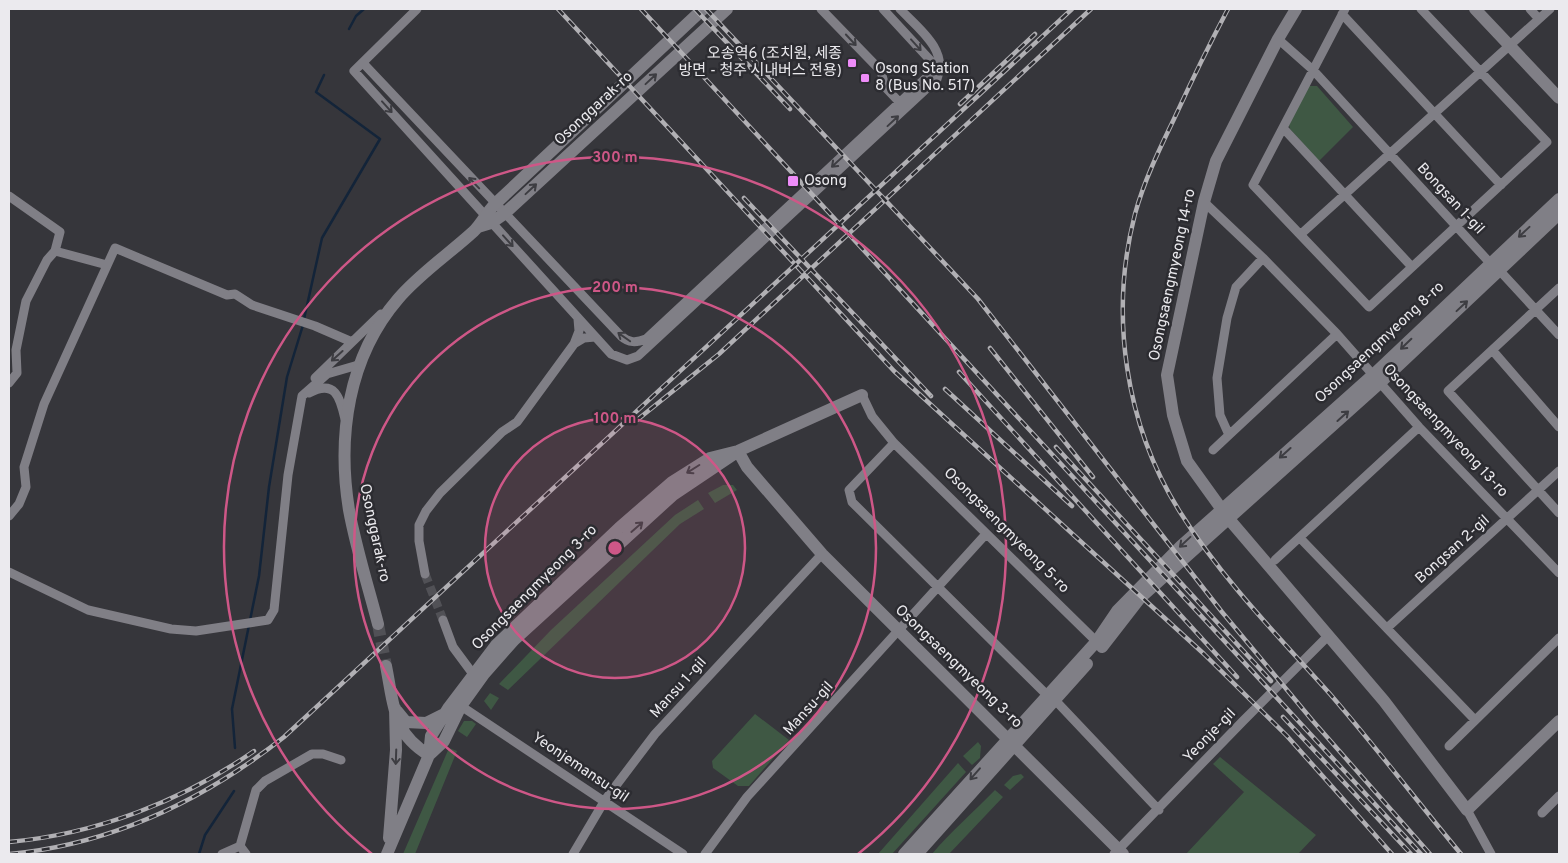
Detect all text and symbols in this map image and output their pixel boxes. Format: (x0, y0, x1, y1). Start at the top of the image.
one-way arrow (845, 34, 857, 46)
one-way arrow (910, 38, 922, 51)
place label: 오송역6 (조치원, 세종 방면 - 청주 시내버스 전용) (679, 45, 842, 81)
marker: 오송역6 (조치원, 세종 방면 - 청주 시내버스 전용) (846, 57, 858, 69)
place label: Osong Station 8 (Bus No. 517) (875, 60, 975, 96)
street label: Osonggarak-ro (551, 68, 637, 150)
marker: Osong Station 8 (Bus No. 517) (859, 72, 871, 84)
one-way arrow (644, 73, 657, 85)
one-way arrow (381, 101, 393, 114)
one-way arrow (887, 115, 900, 126)
text: 300 m (592, 149, 638, 168)
one-way arrow (830, 156, 843, 168)
street label: Bongsan 1-gil (1412, 159, 1488, 239)
place label: Osong (804, 172, 847, 191)
marker: Osong (786, 174, 800, 188)
one-way arrow (468, 177, 480, 189)
one-way arrow (524, 183, 537, 195)
street label: Osongsaengmyeong 14-ro (1145, 187, 1201, 363)
one-way arrow (1517, 226, 1530, 238)
one-way arrow (502, 234, 513, 247)
street label: Osongsaengmyeong 8-ro (1311, 278, 1449, 408)
text: 200 m (592, 279, 638, 298)
one-way arrow (1456, 300, 1468, 312)
one-way arrow (617, 332, 631, 342)
one-way arrow (1399, 338, 1412, 350)
one-way arrow (330, 350, 343, 362)
street label: Osongsaengmyeong 13-ro (1378, 360, 1512, 502)
text: 100 m (594, 410, 636, 429)
one-way arrow (1336, 411, 1349, 422)
one-way arrow (1279, 447, 1292, 458)
one-way arrow (687, 464, 701, 474)
street label: Osongsaengmyeong 5-ro (939, 464, 1073, 598)
street label: Osonggarak-ro (354, 482, 394, 584)
street label: Bongsan 2-gil (1412, 512, 1494, 588)
street label: Osongsaengmyeong 3-ro (468, 521, 602, 655)
one-way arrow (631, 521, 644, 532)
one-way arrow (1179, 536, 1192, 548)
centre of rings (606, 539, 624, 557)
street label: Osongsaengmyeong 3-ro (890, 601, 1026, 733)
street label: Mansu 1-gil (647, 654, 711, 722)
street label: Mansu-gil (780, 678, 838, 740)
street label: Yeonje-gil (1180, 705, 1240, 767)
street label: Yeonjemansu-gil (528, 729, 632, 807)
one-way arrow (391, 748, 400, 764)
one-way arrow (969, 767, 981, 780)

